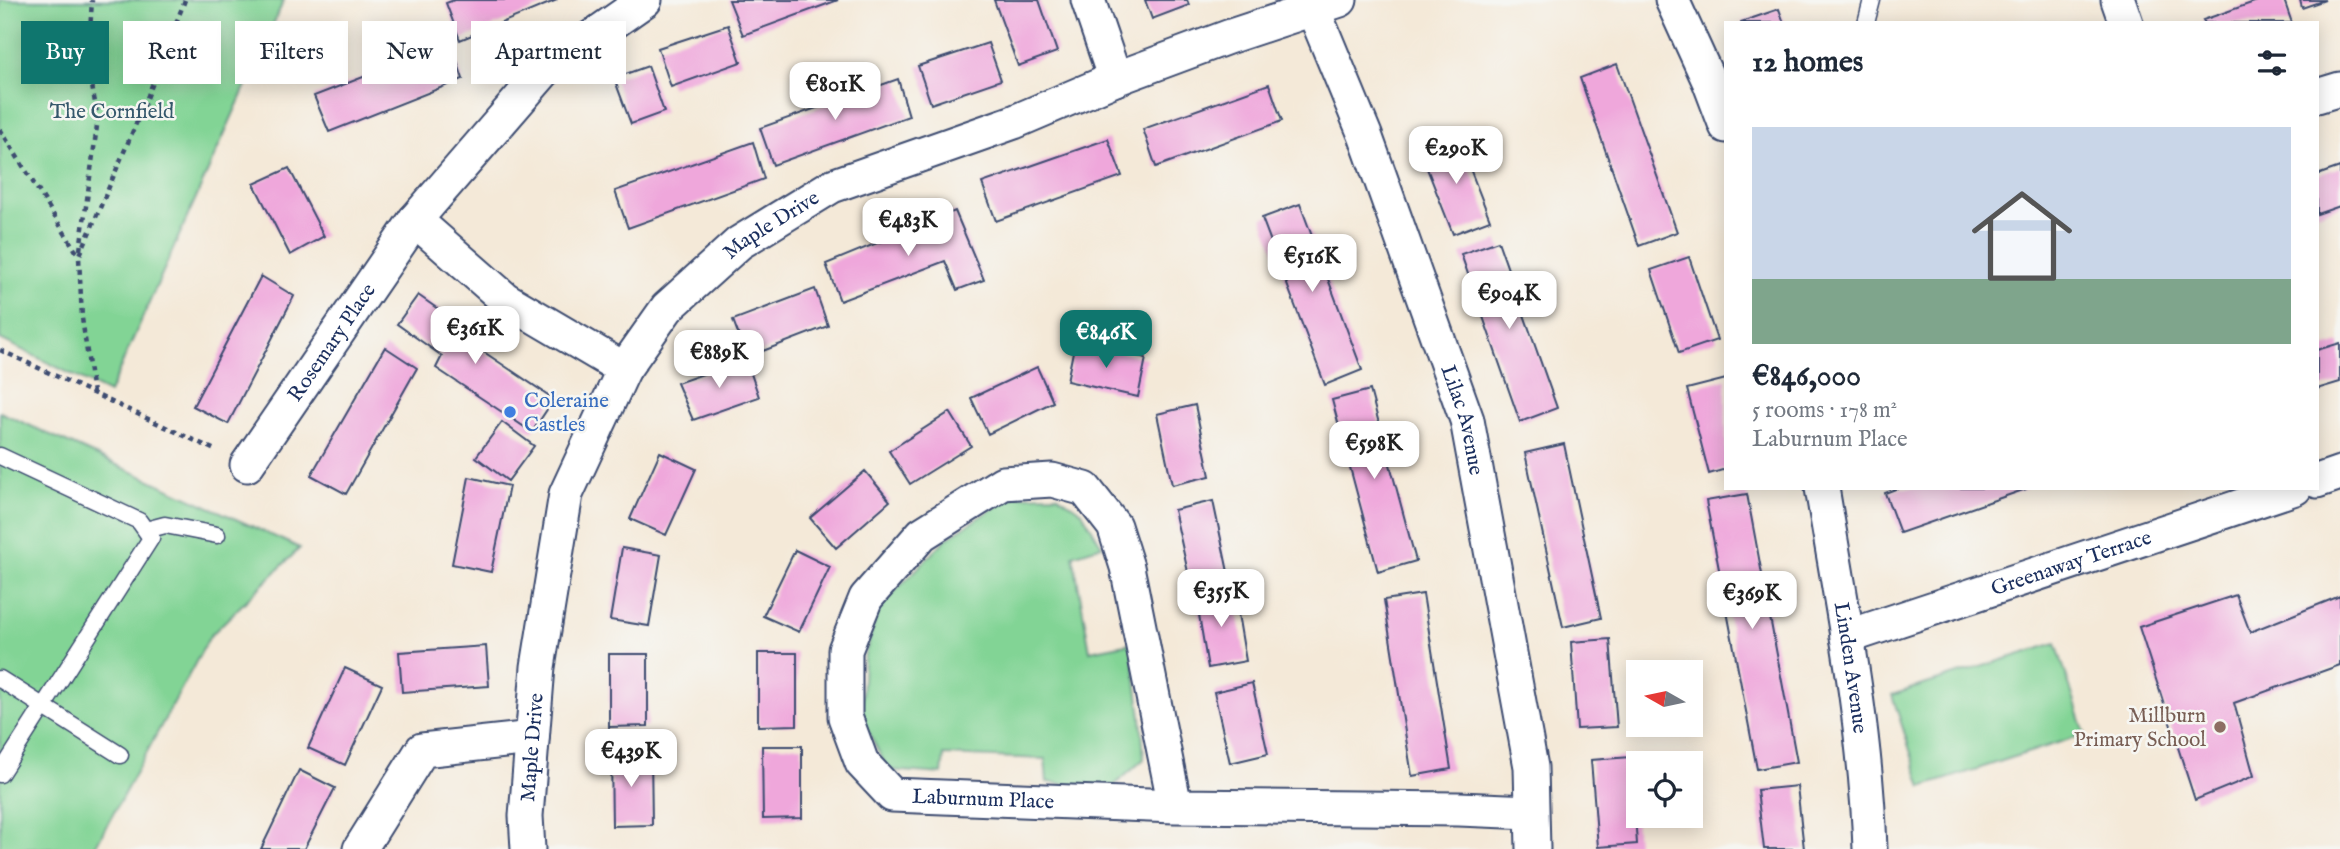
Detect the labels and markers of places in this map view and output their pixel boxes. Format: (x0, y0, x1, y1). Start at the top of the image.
pin: €801K (786, 62, 884, 122)
pin: €290K (1407, 127, 1505, 186)
pin: €483K (859, 198, 957, 258)
pin: €516K (1263, 234, 1361, 294)
pin: €904K (1460, 272, 1558, 331)
pin: €361K (426, 306, 524, 366)
pin: €846K (1057, 310, 1155, 370)
pin: €889K (670, 330, 768, 390)
place label: Coleraine Castles (524, 388, 609, 439)
marker: Coleraine Castles (502, 404, 518, 420)
pin: €598K (1325, 421, 1423, 481)
pin: €355K (1172, 570, 1270, 629)
pin: €369K (1703, 572, 1801, 631)
place label: Millburn Primary School (2073, 703, 2206, 754)
marker: Millburn Primary School (2212, 719, 2228, 735)
pin: €439K (582, 730, 680, 789)

